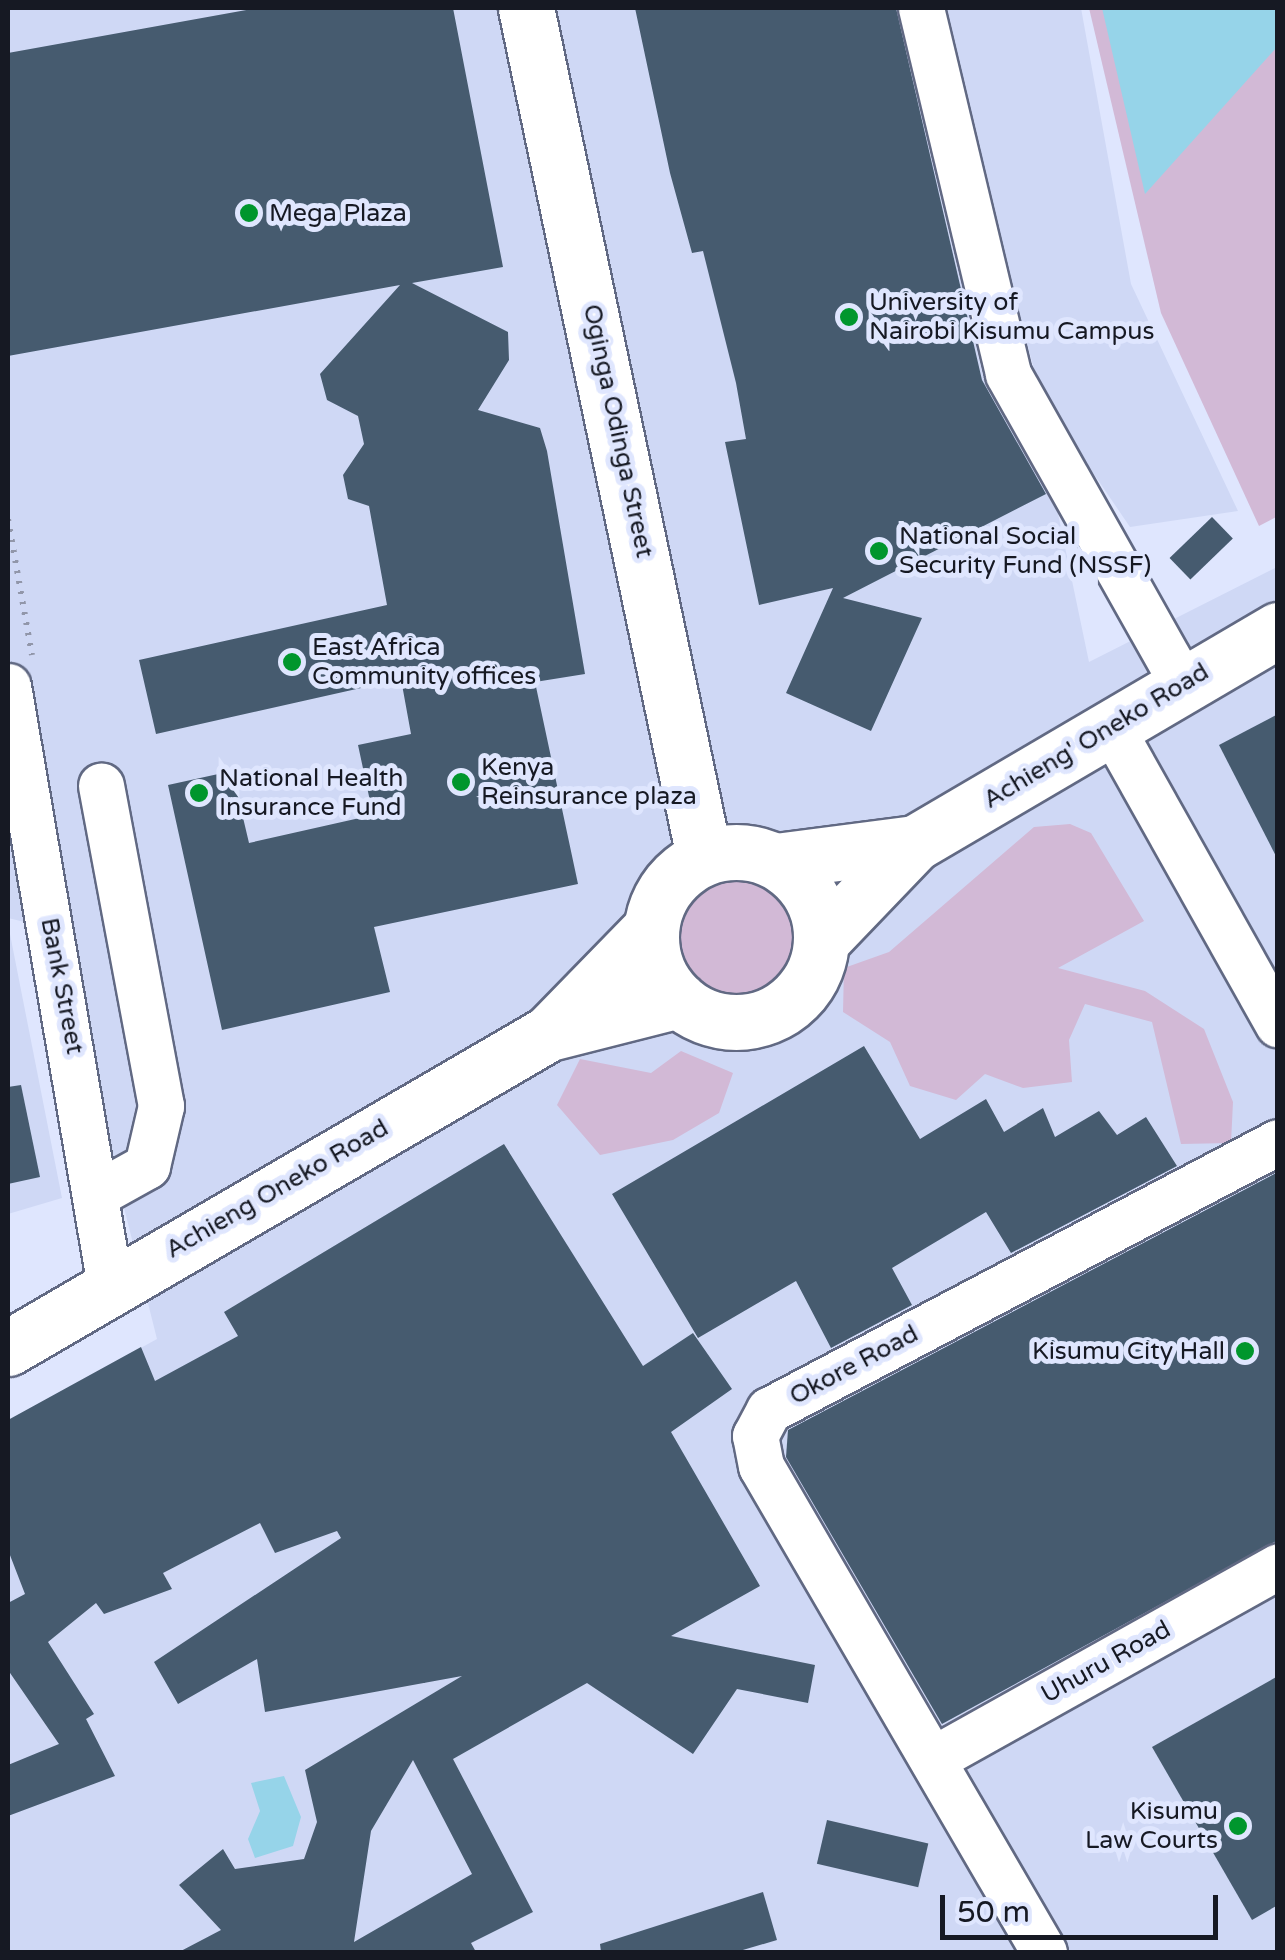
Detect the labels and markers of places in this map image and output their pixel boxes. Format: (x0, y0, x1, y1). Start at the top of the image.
place label: Mega Plaza (269, 198, 407, 228)
marker: Mega Plaza (238, 202, 260, 224)
place label: University of Nairobi Kisumu Campus (869, 288, 1154, 347)
marker: University of Nairobi Kisumu Campus (838, 306, 860, 328)
place label: National Social Security Fund (NSSF) (899, 522, 1151, 581)
marker: National Social Security Fund (NSSF) (868, 540, 890, 562)
place label: East Africa Community offices (312, 633, 536, 692)
marker: East Africa Community offices (281, 651, 303, 673)
place label: Kenya Reinsurance plaza (481, 753, 697, 812)
place label: National Health Insurance Fund (219, 764, 404, 823)
marker: Kenya Reinsurance plaza (450, 771, 472, 793)
marker: National Health Insurance Fund (188, 782, 210, 804)
place label: Kisumu City Hall (1032, 1336, 1225, 1366)
marker: Kisumu City Hall (1234, 1340, 1256, 1362)
place label: Kisumu Law Courts (1085, 1797, 1218, 1856)
marker: Kisumu Law Courts (1227, 1815, 1249, 1837)

